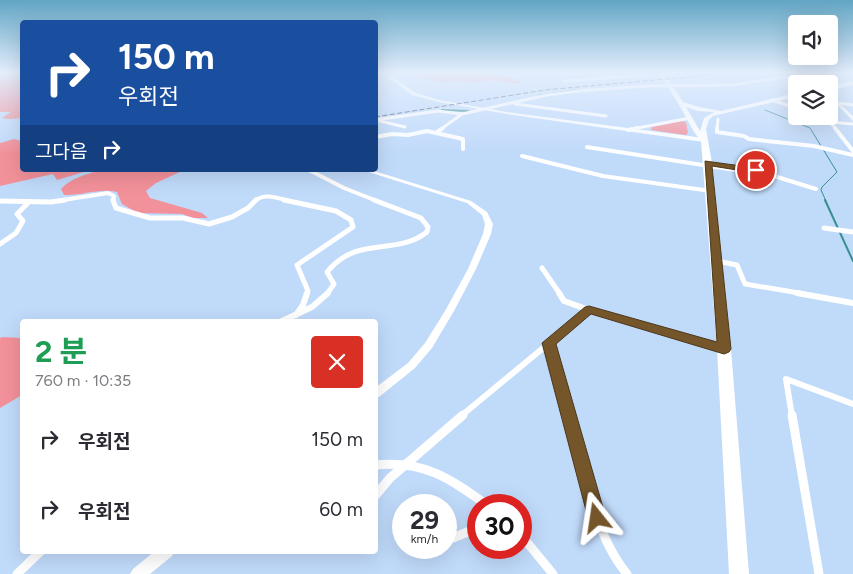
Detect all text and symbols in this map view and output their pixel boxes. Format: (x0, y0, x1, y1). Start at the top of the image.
map controls (788, 15, 838, 125)
button: sound (788, 15, 838, 65)
text: 150 m (118, 36, 215, 78)
icon: right (35, 40, 100, 105)
button: layers (788, 75, 838, 125)
text: 우회전 (118, 83, 179, 110)
icon: right (97, 135, 125, 163)
text: 그다음 (35, 140, 87, 163)
pin (735, 149, 777, 191)
icon: arrive (742, 156, 770, 184)
text: 2 분 (35, 333, 87, 370)
button: close (311, 336, 363, 388)
text: 760 m · 10:35 (35, 371, 131, 390)
icon: right (35, 425, 63, 453)
text: 150 m (311, 428, 363, 451)
text: 우회전 (78, 430, 130, 453)
position arrow (570, 491, 622, 543)
speed limit sign: 30 (467, 494, 532, 559)
icon: right (35, 495, 63, 523)
text: 60 m (319, 498, 363, 521)
text: 우회전 (78, 500, 130, 523)
text: 29 (410, 505, 439, 535)
text: km/h (411, 532, 438, 546)

